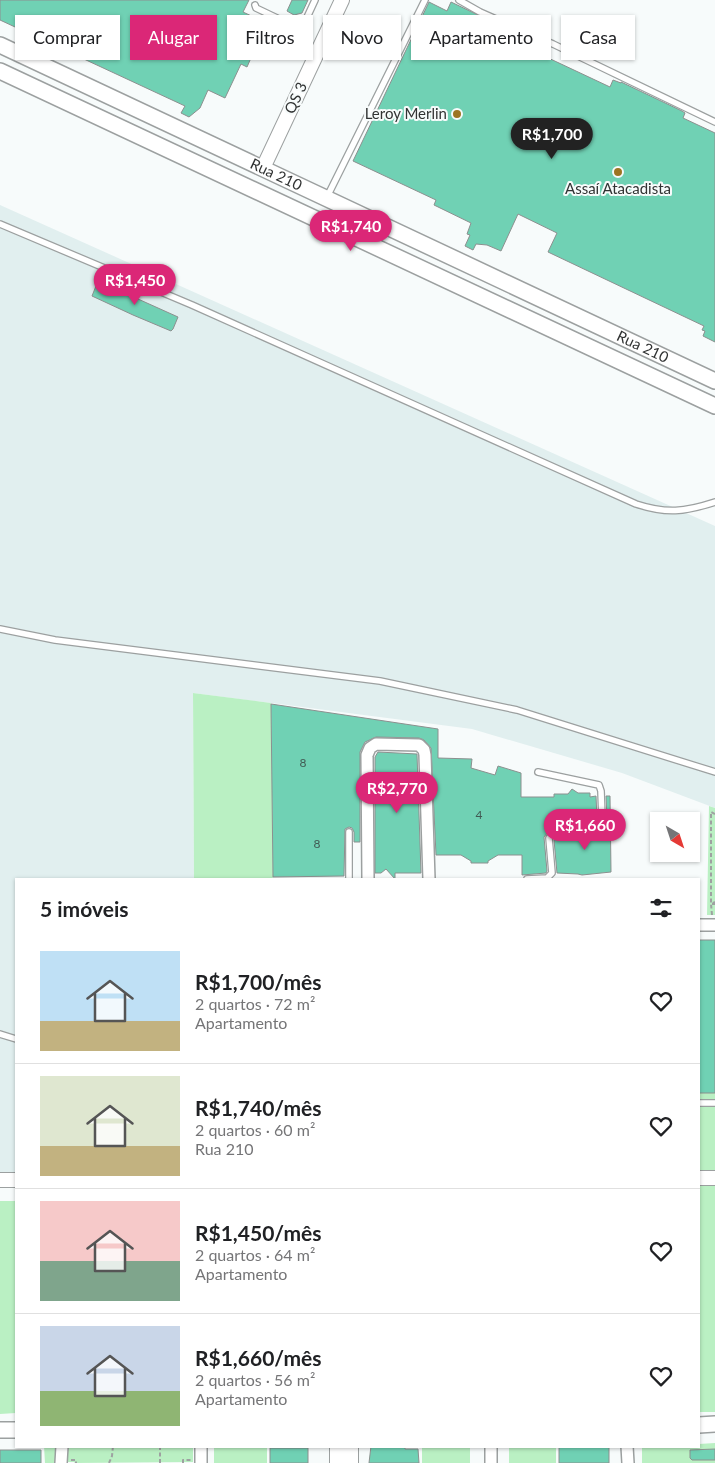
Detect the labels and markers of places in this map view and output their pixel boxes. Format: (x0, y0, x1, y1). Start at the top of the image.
place label: Leroy Merlin (365, 104, 447, 122)
marker: Leroy Merlin (451, 108, 463, 120)
pin: R$1,700 (506, 118, 598, 160)
marker: Assaí Atacadista (612, 166, 624, 178)
place label: Assaí Atacadista (565, 179, 671, 197)
pin: R$1,740 (305, 210, 397, 252)
pin: R$1,450 (89, 264, 181, 306)
pin: R$2,770 (351, 772, 443, 814)
pin: R$1,660 (539, 808, 631, 851)

